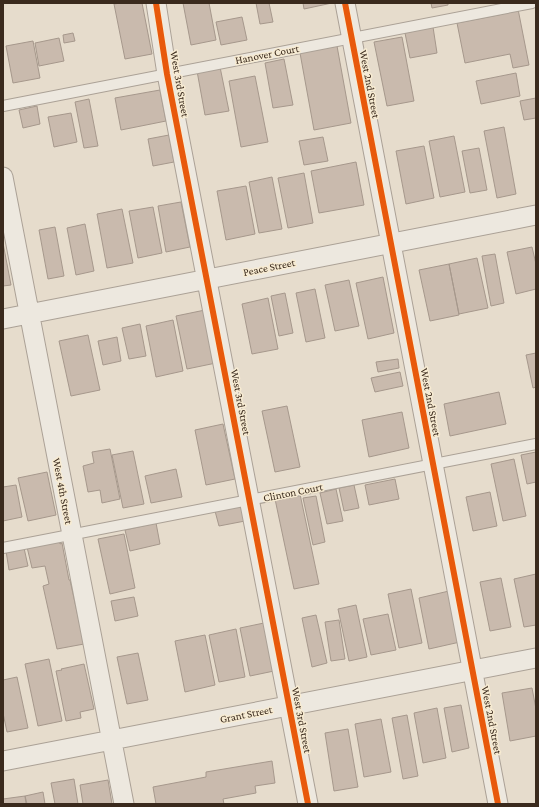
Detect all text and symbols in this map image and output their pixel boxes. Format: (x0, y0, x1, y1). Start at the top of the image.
street label: Hanover Court (234, 42, 300, 66)
street label: West 2nd Street (358, 49, 383, 119)
street label: West 3rd Street (168, 50, 192, 118)
street label: Peace Street (242, 256, 296, 278)
street label: West 2nd Street (419, 367, 444, 437)
street label: West 3rd Street (229, 368, 253, 436)
street label: West 4th Street (51, 457, 75, 526)
street label: Clinton Court (262, 480, 324, 504)
street label: West 2nd Street (480, 685, 505, 755)
street label: West 3rd Street (290, 686, 314, 754)
street label: Grant Street (219, 703, 274, 725)

